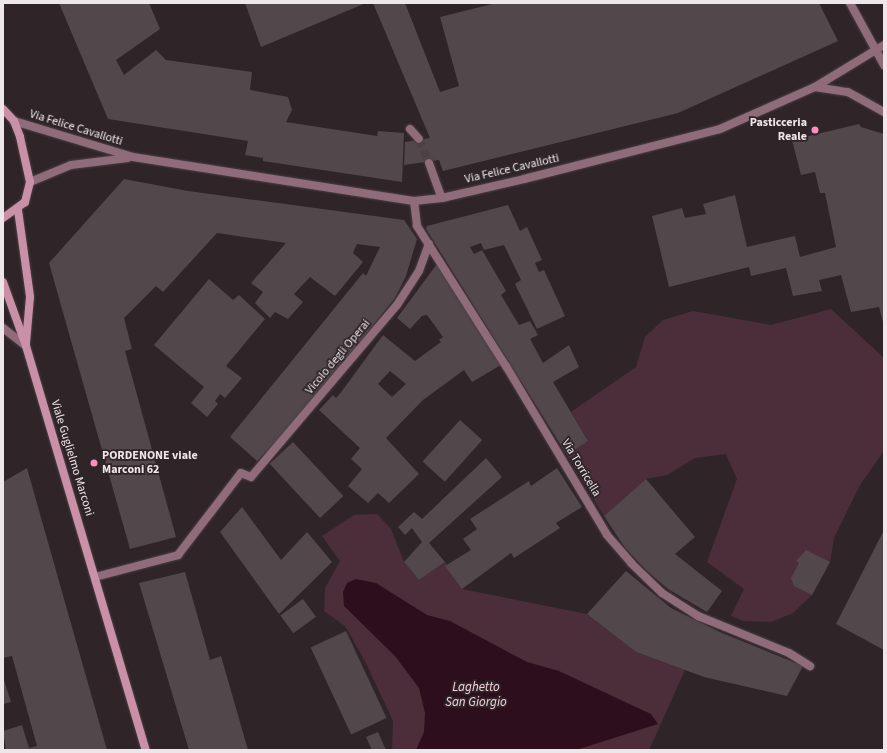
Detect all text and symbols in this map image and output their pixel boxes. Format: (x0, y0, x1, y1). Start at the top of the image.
street label: Via Felice Cavallotti (28, 107, 124, 149)
place label: Pasticceria Reale (750, 116, 807, 144)
marker: Pasticceria Reale (810, 125, 820, 135)
street label: Via Felice Cavallotti (463, 151, 561, 187)
street label: Vicolo degli Operai (303, 317, 373, 397)
street label: Viale Guglielmo Marconi (47, 398, 97, 518)
street label: Via Torricella (558, 437, 604, 499)
place label: PORDENONE viale Marconi 62 (102, 449, 198, 477)
marker: PORDENONE viale Marconi 62 (89, 458, 99, 468)
water label: Laghetto San Giorgio (445, 680, 507, 711)

